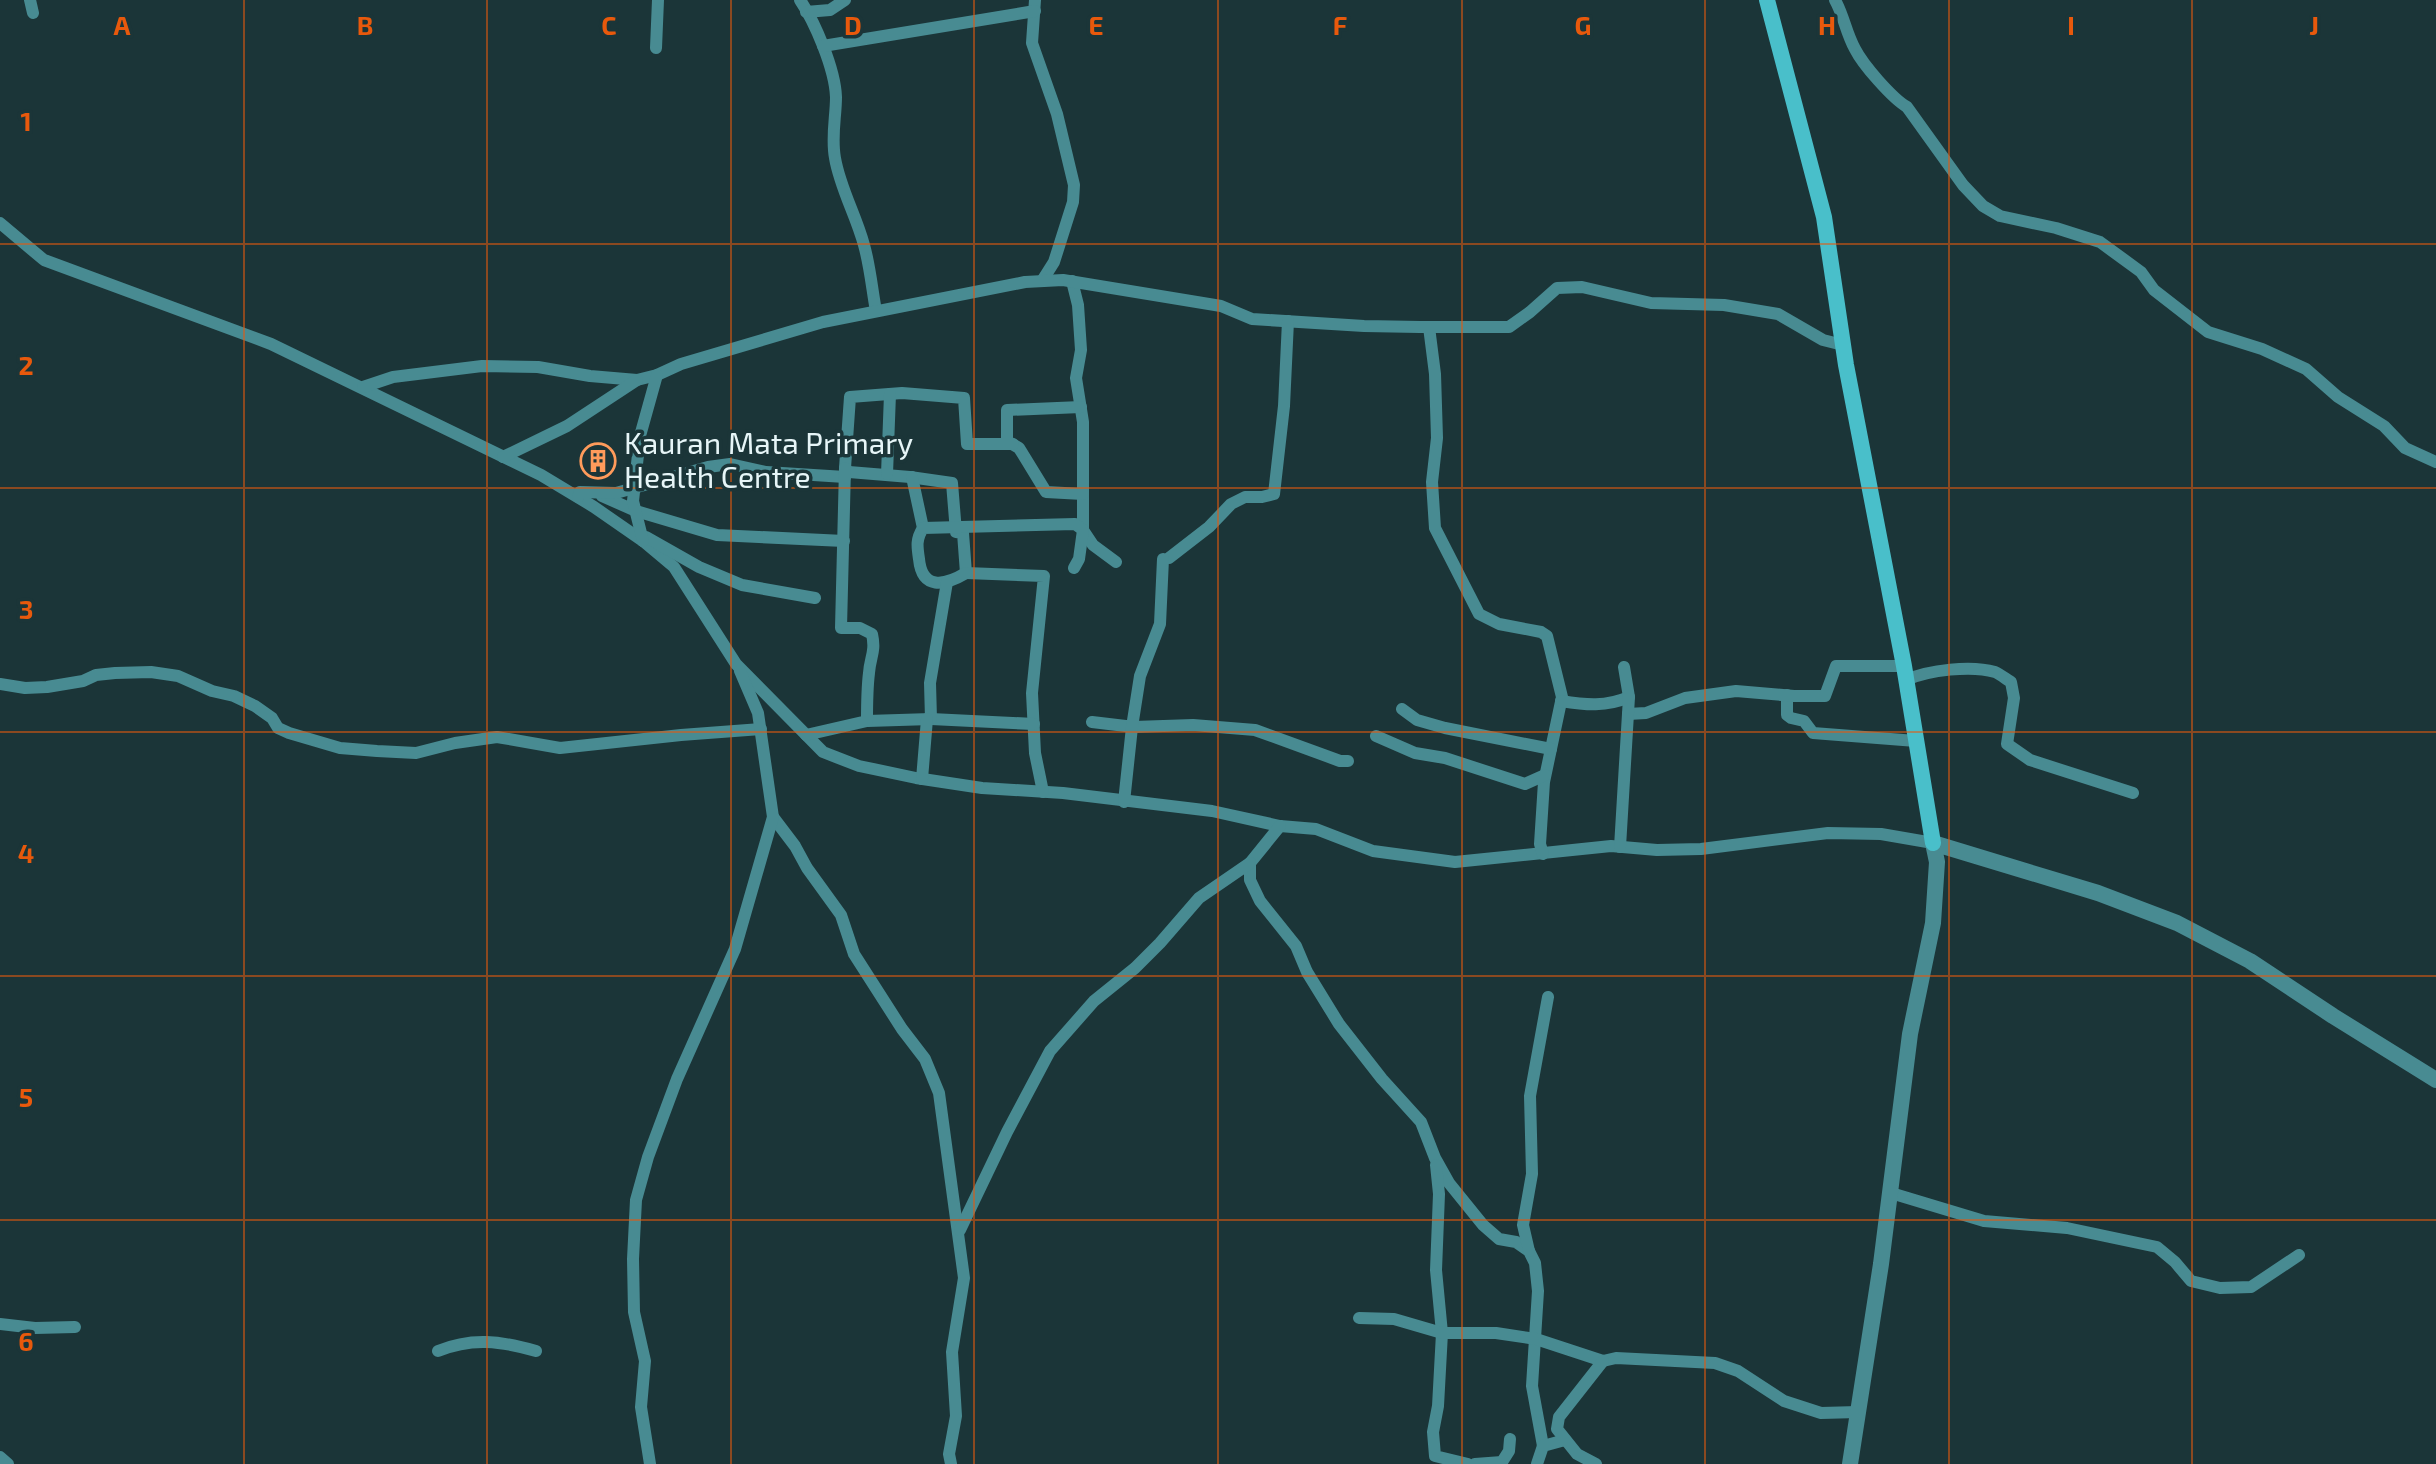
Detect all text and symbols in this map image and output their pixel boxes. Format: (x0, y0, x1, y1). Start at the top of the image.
text: A (114, 9, 131, 40)
text: B (357, 9, 373, 40)
text: C (601, 9, 617, 40)
text: D (844, 9, 862, 40)
text: E (1088, 9, 1104, 40)
text: F (1333, 9, 1347, 40)
text: G (1575, 9, 1591, 40)
text: H (1818, 9, 1836, 40)
text: I (2067, 9, 2075, 40)
text: J (2309, 9, 2319, 40)
text: 1 (20, 105, 32, 136)
text: 2 (18, 349, 34, 380)
place label: Kauran Mata Primary Health Centre (624, 424, 913, 494)
building icon: Kauran Mata Primary Health Centre (579, 442, 617, 480)
text: 3 (19, 593, 33, 624)
text: 4 (18, 837, 34, 868)
text: 5 (19, 1081, 33, 1112)
text: 6 (18, 1325, 34, 1356)

